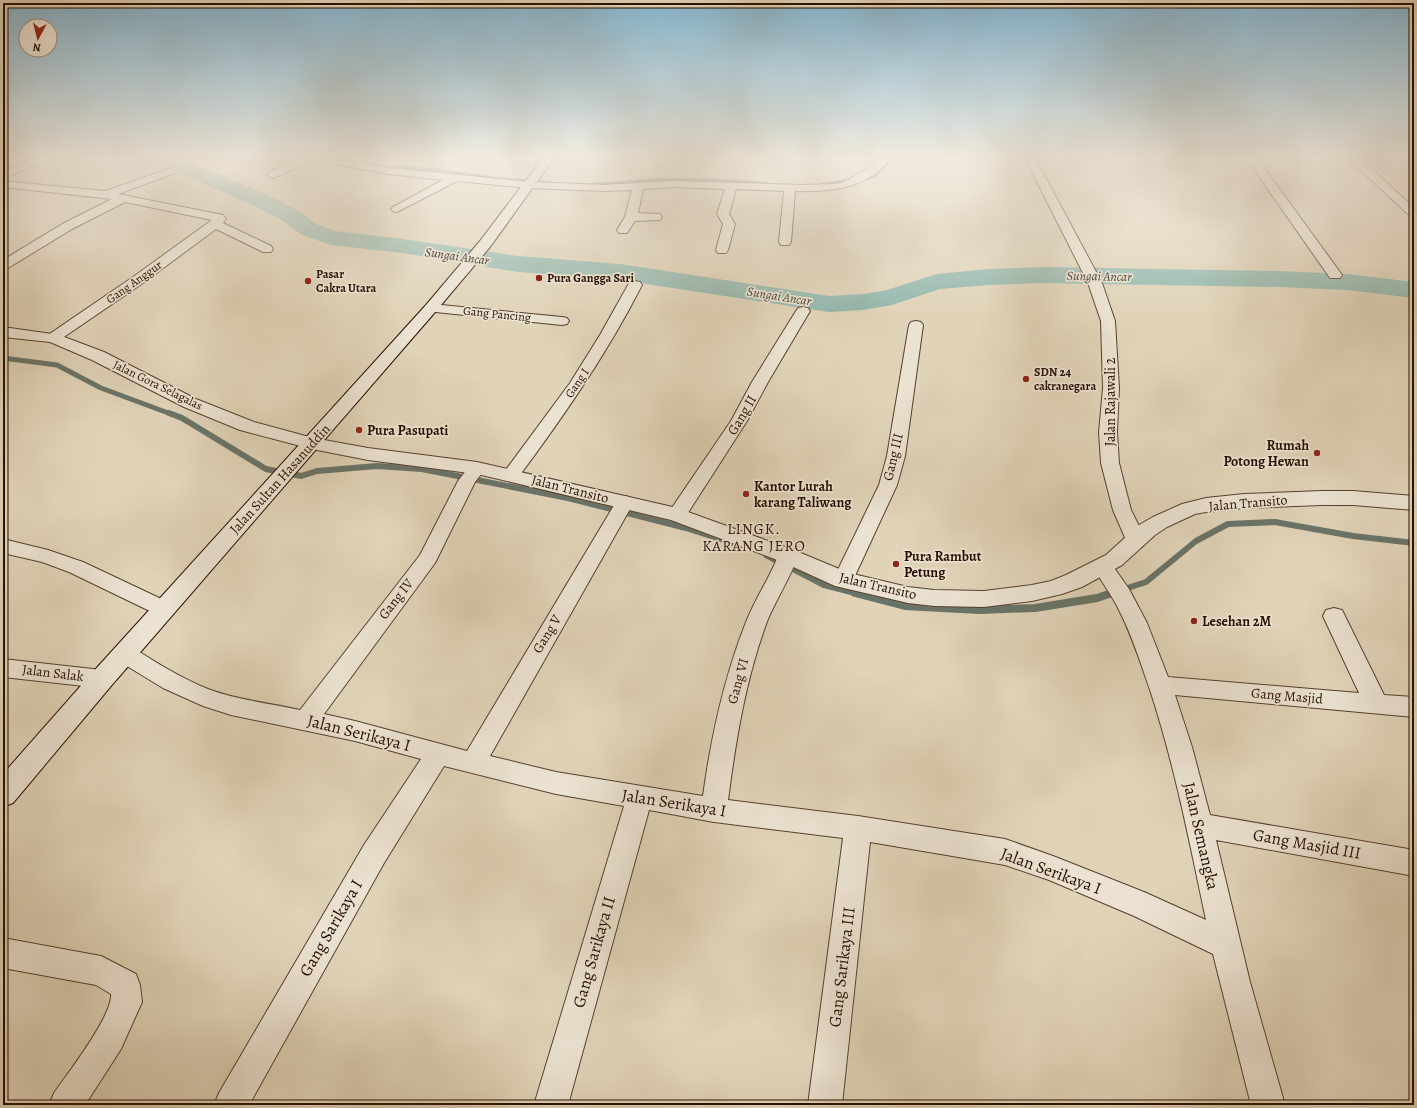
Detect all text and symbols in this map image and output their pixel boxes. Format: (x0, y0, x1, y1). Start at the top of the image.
north arrow (18, 18, 58, 58)
text: N (32, 39, 42, 55)
water label: Sungai Ancar (424, 243, 491, 269)
street label: Gang Anggur (103, 257, 165, 307)
place label: Pasar Cakra Utara (316, 266, 377, 296)
water label: Sungai Ancar (1066, 267, 1132, 285)
place label: Pura Gangga Sari (547, 270, 634, 286)
marker: Pura Gangga Sari (534, 273, 544, 283)
marker: Pasar Cakra Utara (303, 276, 313, 286)
water label: Sungai Ancar (746, 283, 813, 310)
street label: Gang Pancing (462, 302, 532, 326)
street label: Jalan Gora Selagalas (111, 356, 206, 414)
street label: Jalan Rajawali 2 (1101, 357, 1120, 446)
place label: SDN 24 cakranegara (1034, 364, 1096, 394)
street label: Gang I (561, 365, 593, 401)
marker: SDN 24 cakranegara (1021, 374, 1031, 384)
street label: Gang II (723, 392, 761, 438)
street label: Jalan Sultan Hasanuddin (225, 420, 335, 538)
place label: Pura Pasupati (367, 421, 448, 440)
marker: Pura Pasupati (354, 425, 364, 435)
street label: Gang III (878, 431, 908, 483)
place label: Rumah Potong Hewan (1223, 436, 1309, 471)
marker: Rumah Potong Hewan (1312, 448, 1322, 458)
street label: Jalan Transito (529, 470, 611, 508)
place label: Kantor Lurah karang Taliwang (754, 477, 852, 512)
marker: Kantor Lurah karang Taliwang (741, 489, 751, 499)
street label: Jalan Transito (1208, 490, 1288, 516)
district label: LINGK. KARANG JERO (702, 519, 806, 556)
place label: Pura Rambut Petung (904, 547, 982, 582)
marker: Pura Rambut Petung (891, 559, 901, 569)
street label: Jalan Transito (837, 568, 919, 604)
street label: Gang IV (374, 574, 418, 623)
street label: Gang V (528, 611, 566, 657)
place label: Lesehan 2M (1202, 612, 1271, 631)
marker: Lesehan 2M (1189, 616, 1199, 626)
street label: Gang VI (723, 656, 753, 706)
street label: Jalan Salak (21, 660, 85, 686)
street label: Gang Masjid (1250, 683, 1324, 709)
street label: Jalan Serikaya I (305, 709, 413, 757)
street label: Jalan Semangka (1177, 780, 1225, 892)
street label: Jalan Serikaya I (620, 783, 728, 823)
street label: Gang Masjid III (1251, 823, 1363, 865)
street label: Jalan Serikaya I (997, 842, 1105, 900)
street label: Gang Sarikaya I (294, 875, 368, 981)
street label: Gang Sarikaya II (567, 894, 621, 1010)
street label: Gang Sarikaya III (823, 906, 861, 1028)

